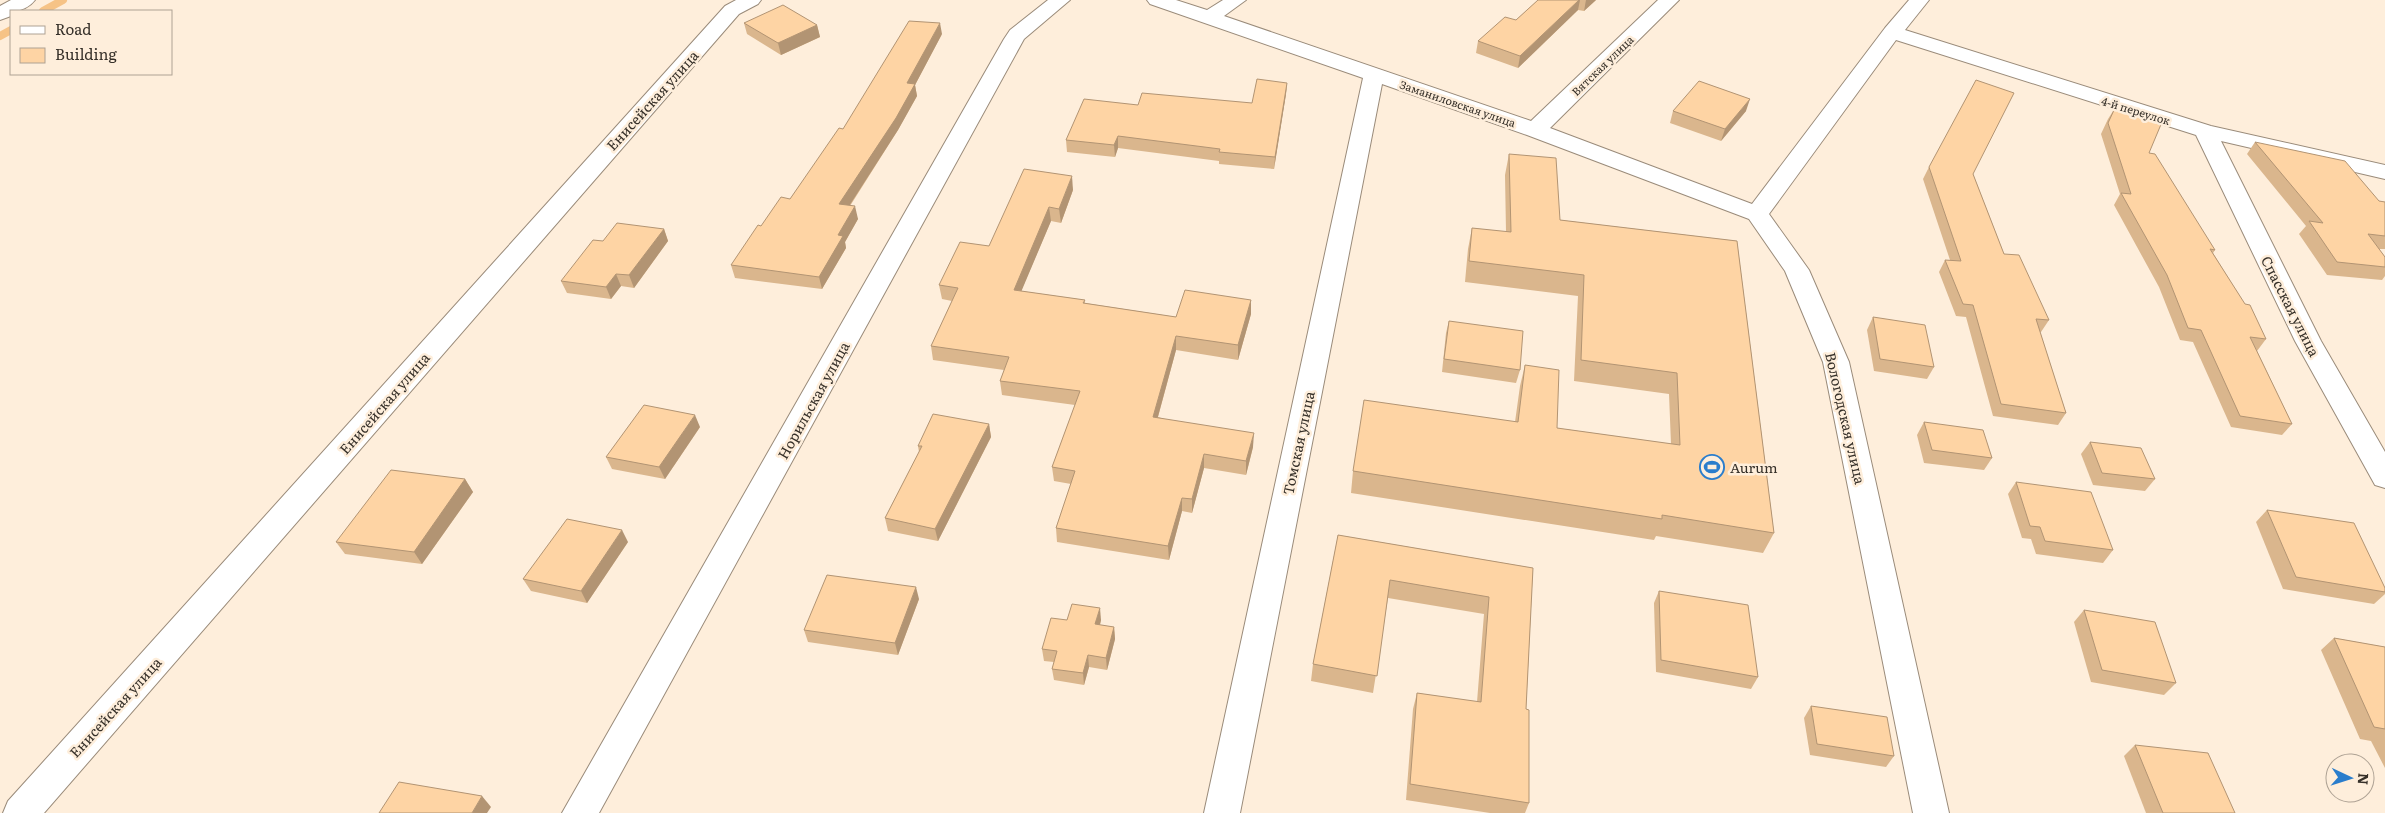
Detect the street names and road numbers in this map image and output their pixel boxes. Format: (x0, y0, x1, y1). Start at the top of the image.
street label: Вятская улица (1567, 31, 1637, 99)
street label: Енисейская улица (601, 45, 703, 155)
street label: Заманиловская улица (1398, 76, 1518, 130)
street label: 4-й переулок (2100, 92, 2173, 128)
street label: Спасская улица (2257, 252, 2325, 360)
street label: Норильская улица (772, 337, 854, 462)
street label: Енисейская улица (334, 348, 434, 458)
street label: Вологодская улица (1821, 350, 1871, 486)
street label: Томская улица (1277, 389, 1319, 497)
street label: Енисейская улица (64, 652, 166, 762)

